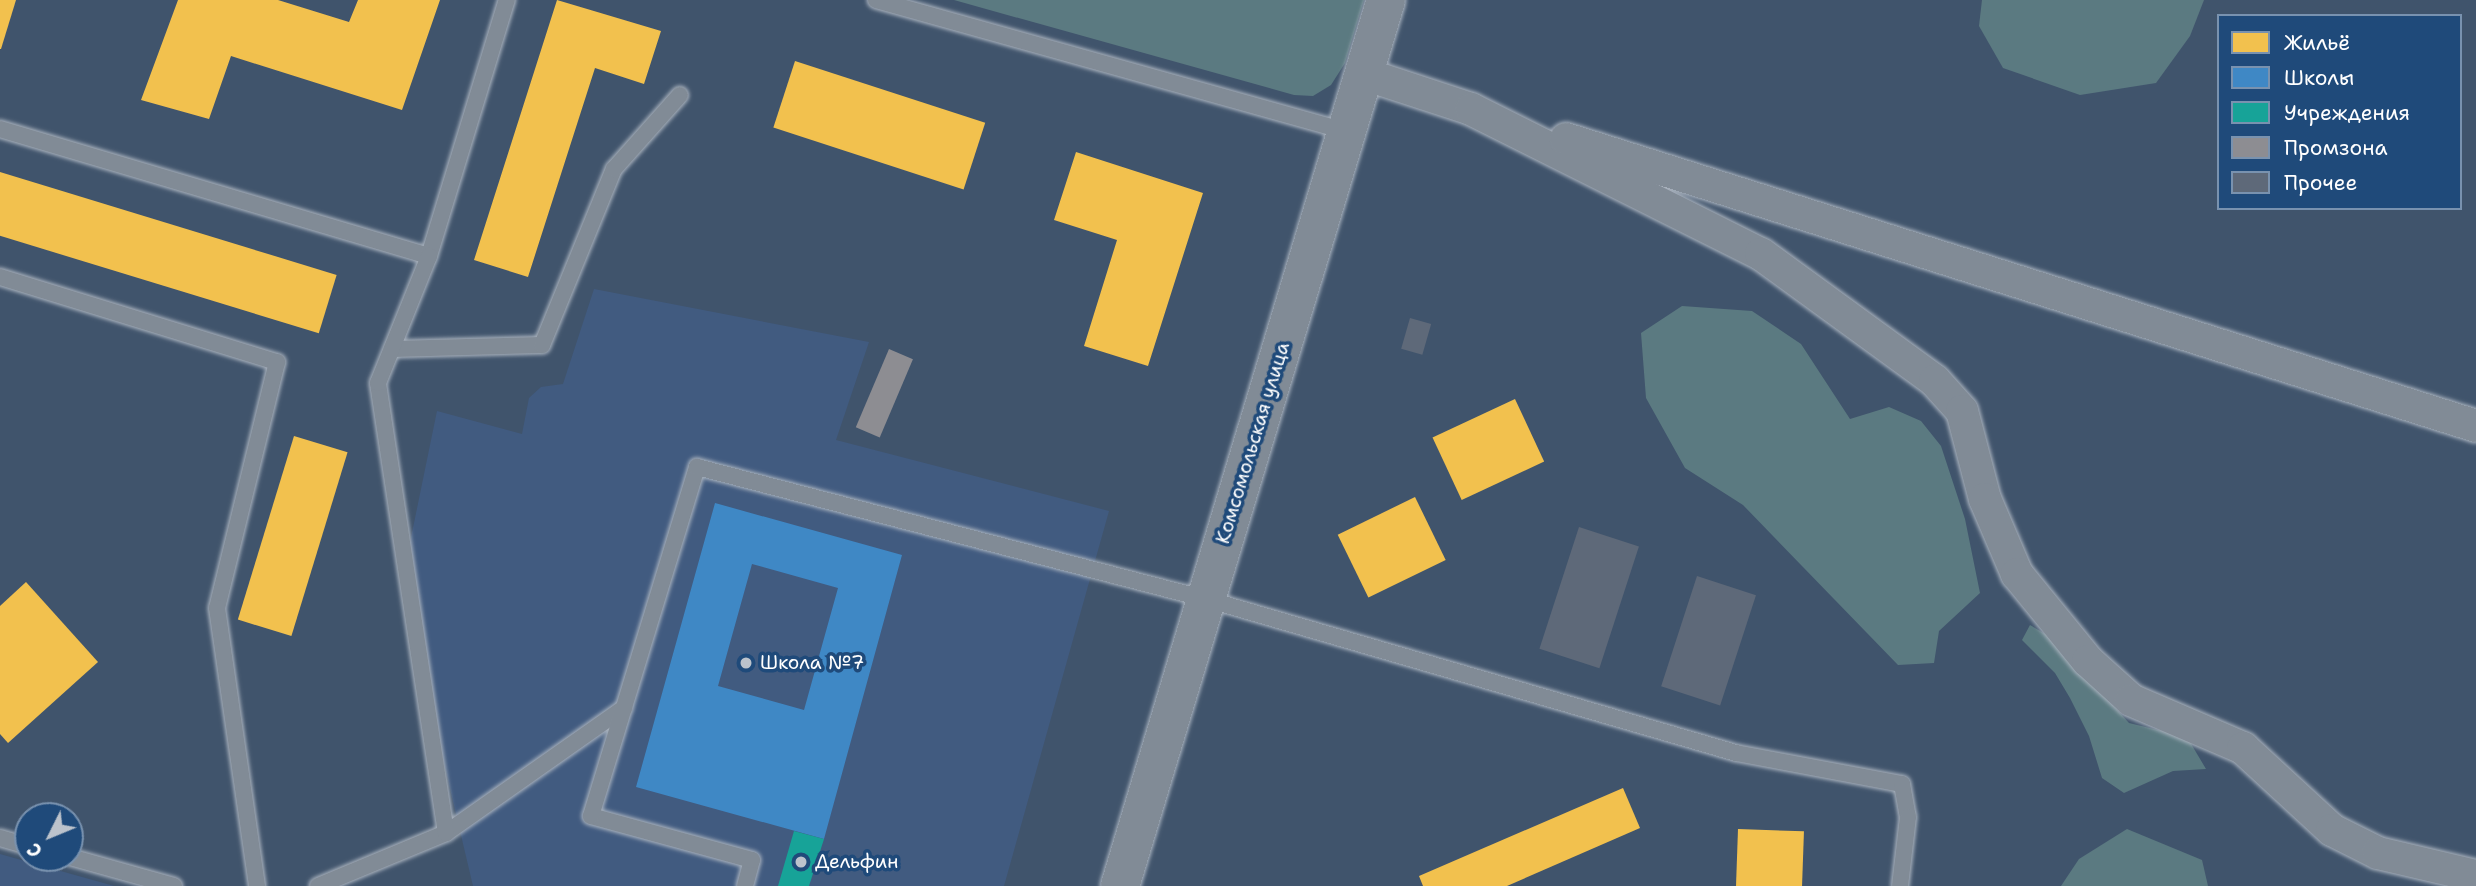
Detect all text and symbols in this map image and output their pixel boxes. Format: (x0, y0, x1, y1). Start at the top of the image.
legend (2217, 14, 2462, 210)
text: Жильё (2284, 29, 2350, 57)
text: Школы (2284, 64, 2354, 92)
text: Учреждения (2284, 99, 2410, 127)
text: Промзона (2284, 134, 2387, 162)
text: Прочее (2284, 169, 2357, 197)
street label: Комсомольская улица (1211, 339, 1295, 547)
place label: Школа №7 (760, 652, 864, 674)
marker: Школа №7 (738, 655, 754, 671)
north arrow (14, 802, 84, 872)
text: С (22, 838, 48, 863)
place label: Дельфин (815, 851, 898, 873)
marker: Дельфин (793, 854, 809, 870)

